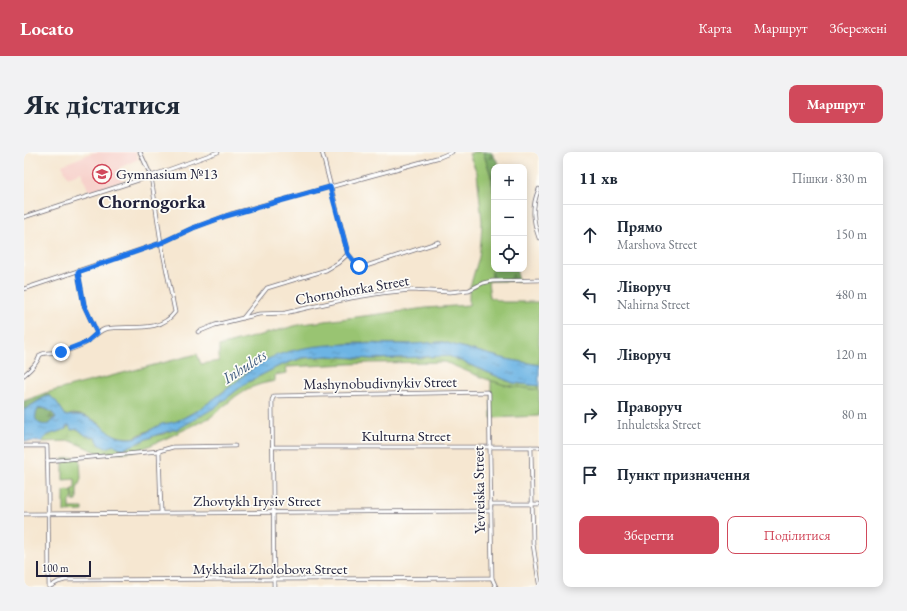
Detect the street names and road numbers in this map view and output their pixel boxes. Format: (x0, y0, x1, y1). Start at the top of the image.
street label: Chornohorka Street (294, 270, 411, 309)
street label: Mashynobudivnykiv Street (303, 372, 457, 393)
street label: Kulturna Street (361, 426, 451, 445)
street label: Yevreiska Street (468, 446, 489, 534)
street label: Zhovtykh Irysiv Street (193, 491, 321, 510)
street label: Mykhaila Zholobova Street (193, 559, 348, 578)

